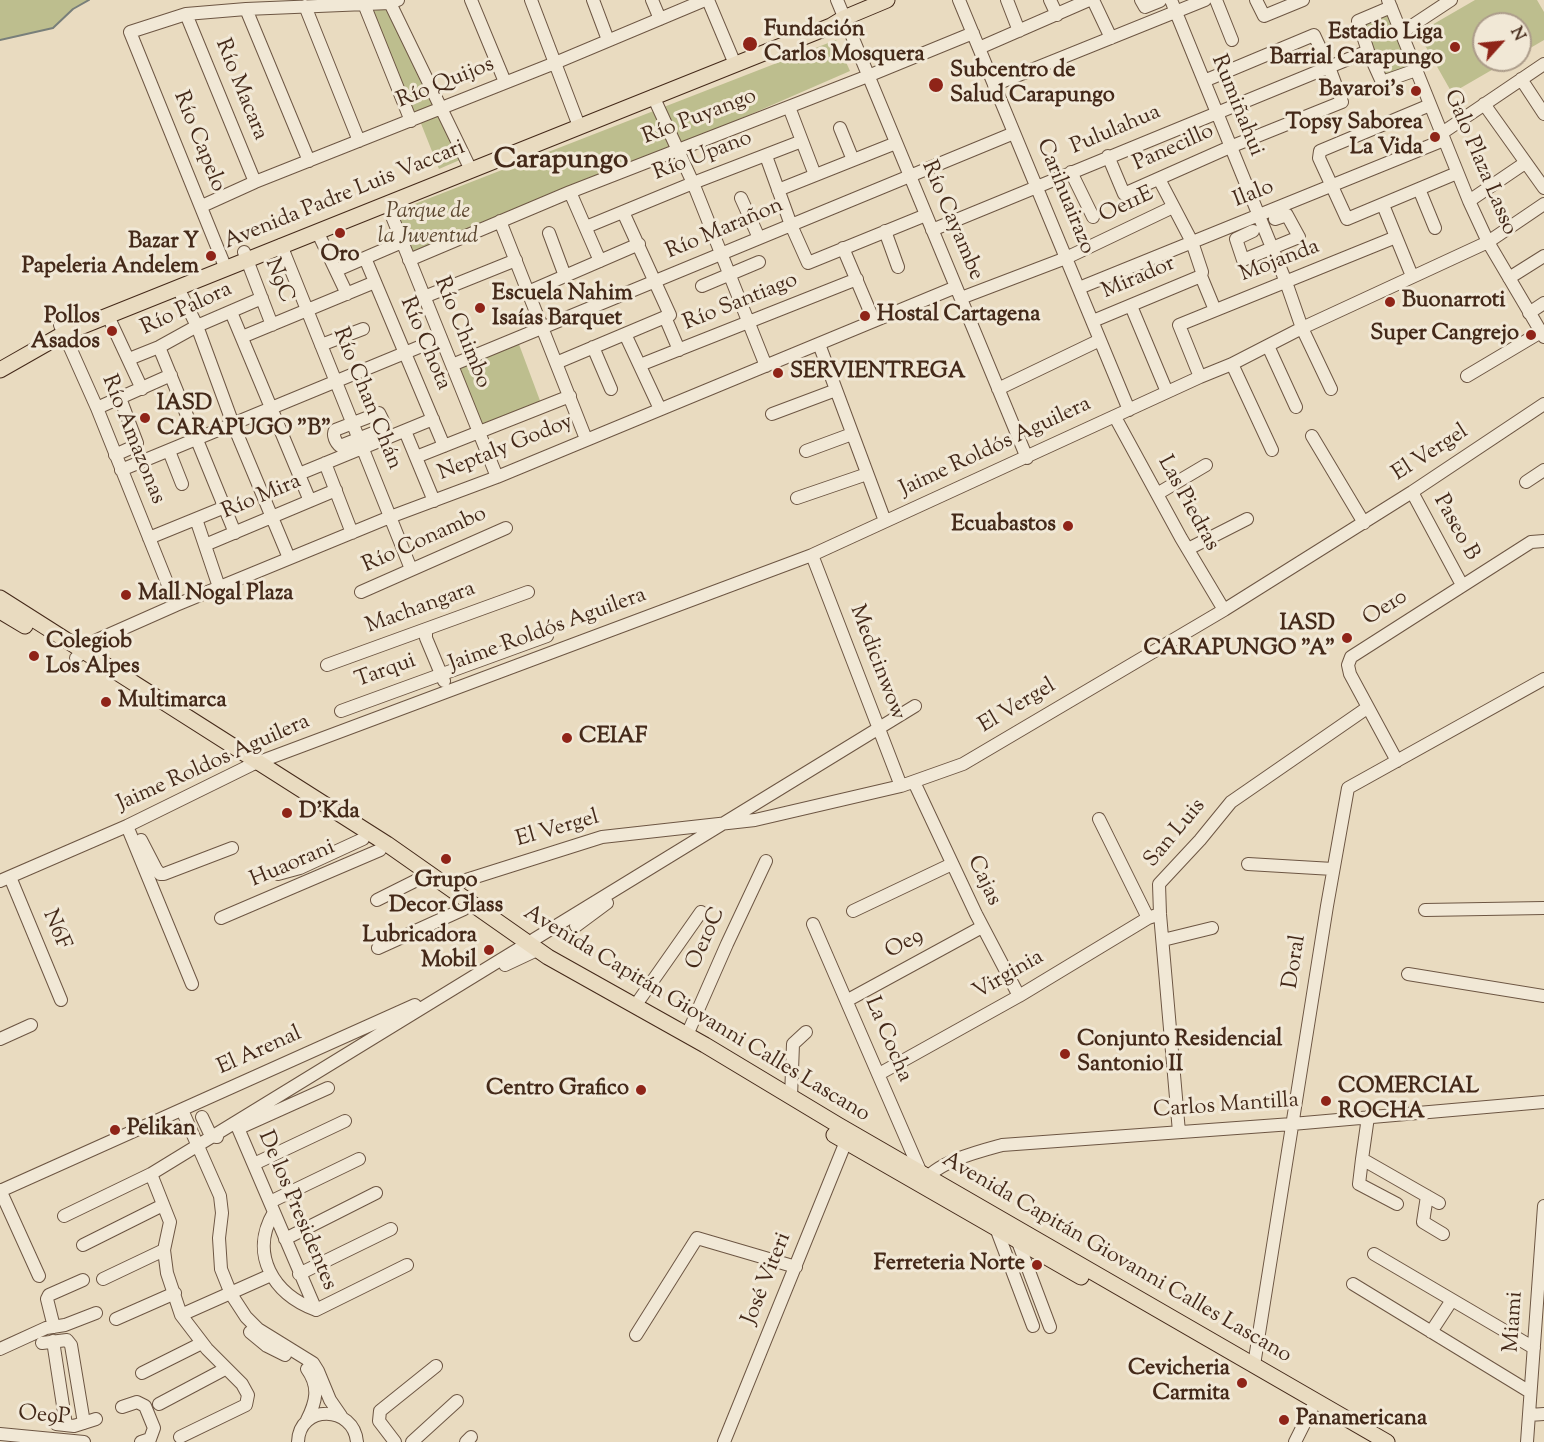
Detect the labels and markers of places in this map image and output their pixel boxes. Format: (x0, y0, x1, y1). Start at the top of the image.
place label: Fundación Carlos Mosquera (764, 18, 925, 70)
place label: Estadio Liga Barrial Carapungo (1270, 21, 1443, 72)
marker: Fundación Carlos Mosquera (741, 35, 759, 53)
marker: Estadio Liga Barrial Carapungo (1448, 40, 1462, 54)
place label: Subcentro de Salud Carapungo (950, 59, 1115, 110)
marker: Subcentro de Salud Carapungo (927, 76, 945, 94)
place label: Bavaroi's (1319, 78, 1404, 104)
marker: Bavaroi's (1409, 84, 1423, 98)
place label: Topsy Saborea La Vida (1285, 111, 1423, 162)
marker: Topsy Saborea La Vida (1428, 130, 1442, 144)
marker: Oro (333, 226, 347, 240)
place label: Bazar Y Papeleria Andelem (22, 230, 199, 282)
place label: Oro (320, 243, 360, 269)
marker: Bazar Y Papeleria Andelem (204, 249, 218, 263)
place label: Escuela Nahim Isaías Barquet (492, 282, 633, 334)
place label: Buonarroti (1402, 289, 1506, 315)
marker: Buonarroti (1383, 295, 1397, 309)
marker: Escuela Nahim Isaías Barquet (473, 301, 487, 315)
place label: Hostal Cartagena (877, 303, 1040, 329)
place label: Pollos Asados (31, 305, 100, 356)
marker: Hostal Cartagena (858, 309, 872, 323)
place label: Super Cangrejo (1370, 322, 1519, 348)
marker: Pollos Asados (105, 324, 119, 338)
marker: Super Cangrejo (1524, 328, 1538, 342)
place label: SERVIENTREGA (790, 360, 966, 386)
marker: SERVIENTREGA (771, 366, 785, 380)
place label: IASD CARAPUGO "B" (157, 392, 331, 444)
marker: IASD CARAPUGO "B" (138, 411, 152, 425)
place label: Ecuabastos (951, 513, 1056, 539)
marker: Ecuabastos (1061, 519, 1075, 533)
place label: Mall Nogal Plaza (138, 582, 293, 608)
marker: Mall Nogal Plaza (119, 588, 133, 602)
place label: IASD CARAPUNGO "A" (1143, 612, 1335, 664)
place label: Colegiob Los Alpes (46, 630, 140, 682)
marker: IASD CARAPUNGO "A" (1340, 631, 1354, 645)
marker: Colegiob Los Alpes (27, 649, 41, 663)
place label: Multimarca (118, 689, 227, 715)
marker: Multimarca (99, 695, 113, 709)
place label: CEIAF (579, 725, 647, 751)
marker: CEIAF (560, 731, 574, 745)
place label: D'Kda (299, 800, 360, 826)
marker: D'Kda (280, 806, 294, 820)
marker: Grupo Decor Glass (439, 852, 453, 866)
place label: Grupo Decor Glass (389, 869, 503, 920)
place label: Lubricadora Mobil (362, 924, 477, 975)
marker: Lubricadora Mobil (482, 943, 496, 957)
place label: Conjunto Residencial Santonio II (1077, 1028, 1283, 1080)
marker: Conjunto Residencial Santonio II (1058, 1047, 1072, 1061)
place label: COMERCIAL ROCHA (1338, 1075, 1479, 1126)
place label: Centro Grafico (486, 1077, 629, 1103)
marker: Centro Grafico (634, 1083, 648, 1097)
marker: COMERCIAL ROCHA (1319, 1094, 1333, 1108)
place label: Pelikan (127, 1117, 196, 1143)
marker: Pelikan (108, 1123, 122, 1137)
place label: Ferreteria Norte (874, 1252, 1025, 1278)
marker: Ferreteria Norte (1030, 1258, 1044, 1272)
place label: Cevicheria Carmita (1128, 1357, 1230, 1408)
marker: Cevicheria Carmita (1235, 1376, 1249, 1390)
place label: Panamericana (1296, 1407, 1427, 1433)
marker: Panamericana (1277, 1413, 1291, 1427)

